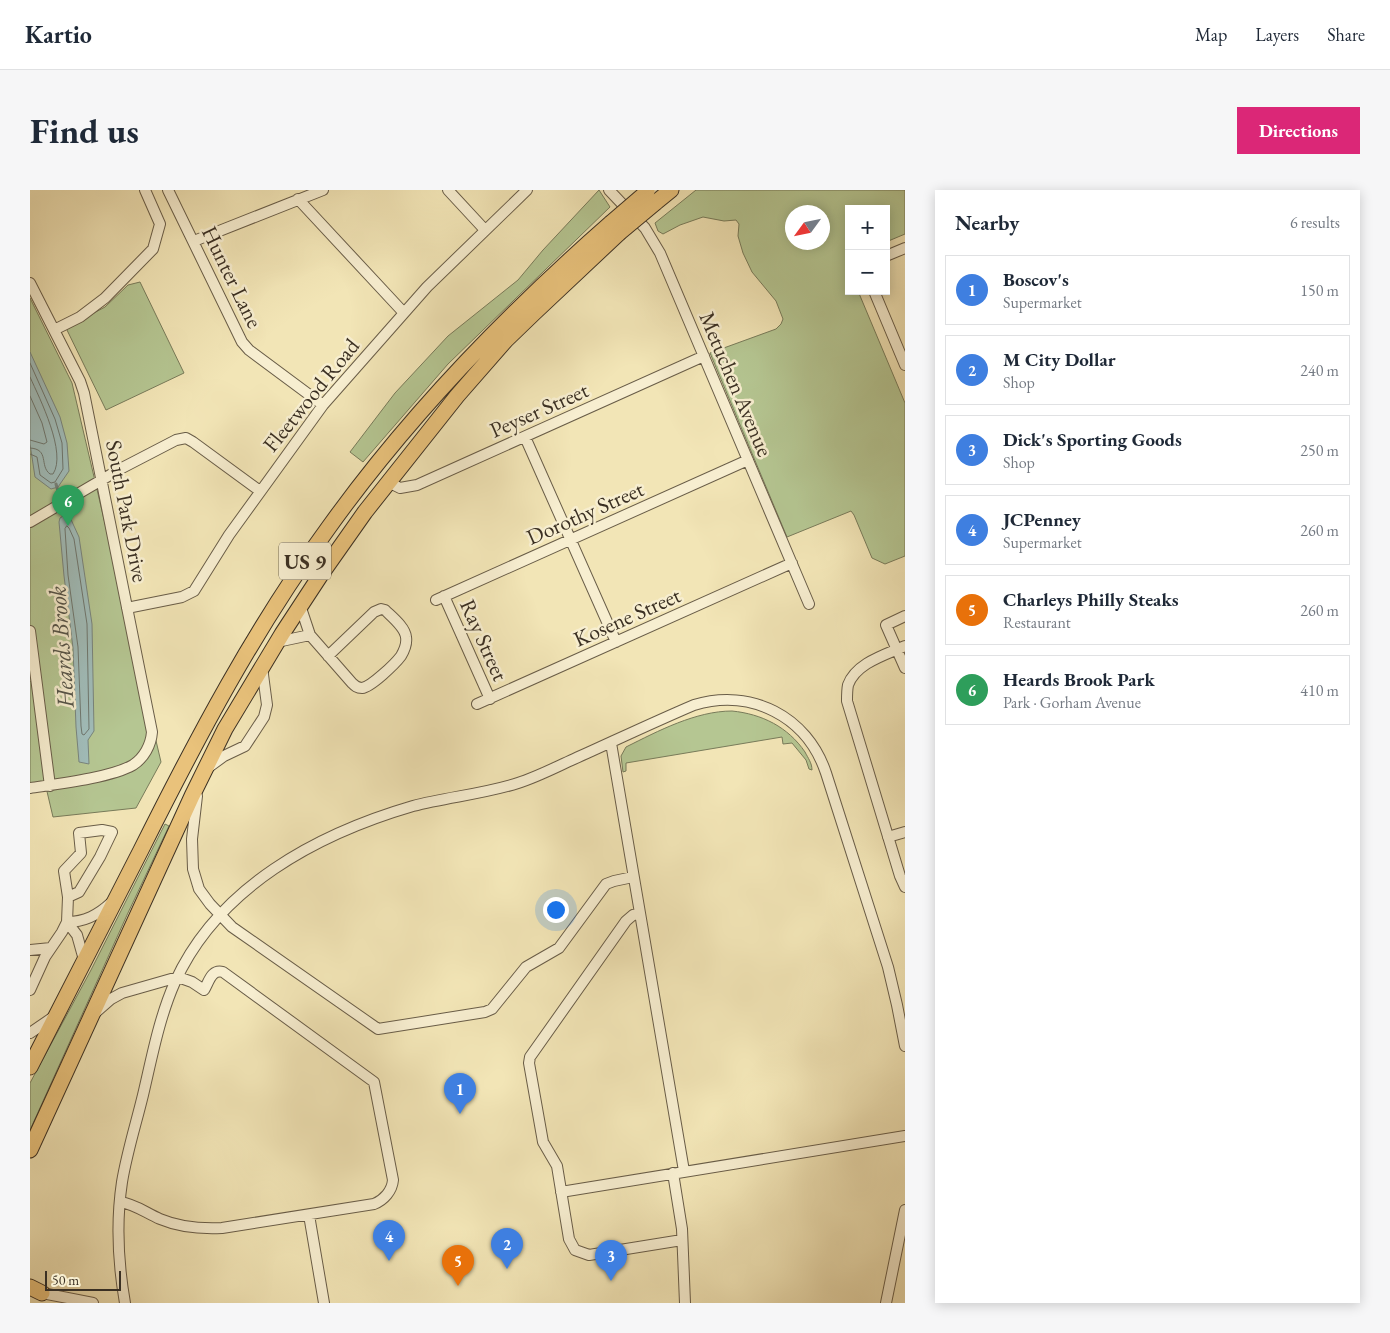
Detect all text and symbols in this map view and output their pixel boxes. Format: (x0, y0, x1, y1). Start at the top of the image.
text: Kartio (25, 19, 92, 50)
text: Map (1195, 23, 1227, 46)
text: Layers (1255, 23, 1299, 46)
text: Share (1327, 23, 1365, 46)
button: Directions (1237, 107, 1360, 154)
text: Find us (30, 108, 139, 153)
north arrow (785, 205, 830, 250)
map controls (845, 205, 890, 295)
button: + (845, 205, 890, 250)
text: Nearby (955, 209, 1019, 236)
text: 6 results (1290, 212, 1340, 233)
street label: Hunter Lane (195, 221, 269, 333)
button: − (845, 250, 890, 295)
text: Boscov's (1003, 267, 1069, 292)
text: 1 (968, 280, 976, 301)
text: 150 m (1300, 280, 1339, 301)
text: Supermarket (1003, 292, 1082, 313)
street label: Metuchen Avenue (692, 307, 780, 461)
street label: Fleetwood Road (256, 331, 366, 458)
text: M City Dollar (1003, 347, 1116, 372)
text: 2 (968, 360, 976, 381)
text: 240 m (1300, 360, 1339, 381)
text: Shop (1003, 372, 1035, 393)
street label: Peyser Street (485, 375, 593, 445)
text: Dick's Sporting Goods (1003, 427, 1182, 452)
street label: South Park Drive (99, 437, 155, 585)
text: 3 (968, 440, 976, 461)
text: 250 m (1300, 440, 1339, 461)
text: Shop (1003, 452, 1035, 473)
street label: Dorothy Street (522, 474, 648, 552)
pin: 6 (52, 485, 84, 526)
text: JCPenney (1003, 507, 1081, 532)
text: 4 (968, 520, 976, 541)
text: 260 m (1300, 520, 1339, 541)
text: Supermarket (1003, 532, 1082, 553)
road number: US 9 (279, 542, 331, 580)
street label: Kosene Street (569, 580, 685, 654)
water label: Heards Brook (41, 585, 81, 710)
text: Charleys Philly Steaks (1003, 587, 1179, 612)
street label: Ray Street (453, 595, 515, 686)
text: 5 (968, 600, 976, 621)
text: 260 m (1300, 600, 1339, 621)
text: Restaurant (1003, 612, 1071, 633)
text: Heards Brook Park (1003, 667, 1155, 692)
text: 6 (968, 680, 976, 701)
text: 410 m (1300, 680, 1339, 701)
text: Park · Gorham Avenue (1003, 692, 1141, 713)
your location (543, 897, 569, 923)
pin: 1 (444, 1073, 476, 1114)
pin: 4 (373, 1220, 405, 1261)
pin: 2 (491, 1228, 523, 1269)
pin: 3 (595, 1240, 627, 1281)
pin: 5 (442, 1245, 474, 1286)
scale bar (45, 1268, 121, 1291)
text: 50 m (52, 1271, 79, 1289)

